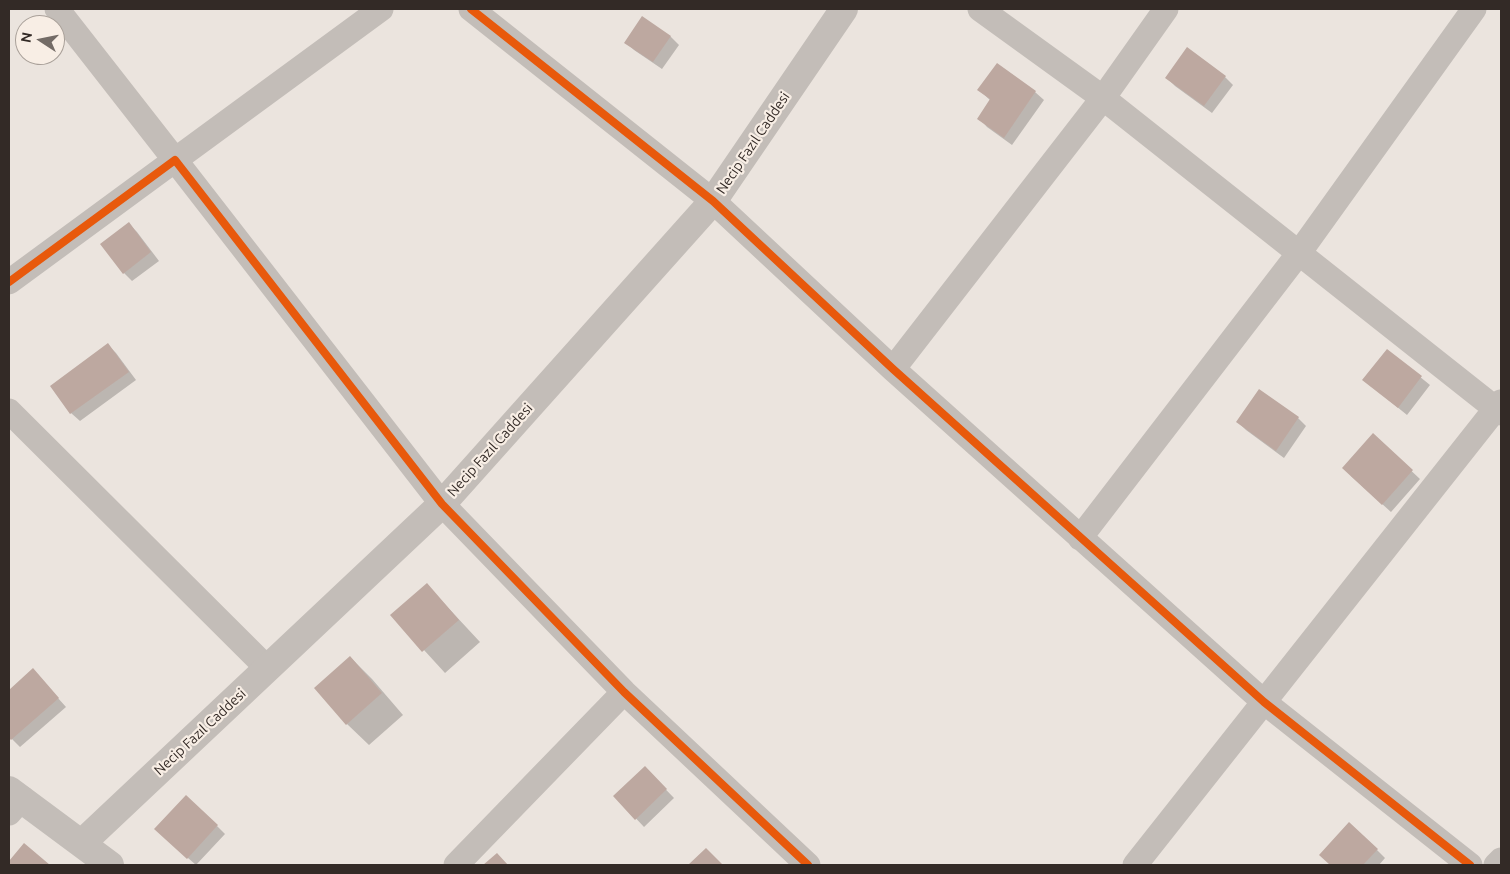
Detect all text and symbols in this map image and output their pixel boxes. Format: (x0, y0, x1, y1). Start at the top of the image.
north arrow (15, 15, 65, 65)
text: N (17, 31, 35, 44)
street label: Necip Fazıl Caddesi (713, 89, 793, 197)
street label: Necip Fazıl Caddesi (444, 400, 536, 500)
street label: Necip Fazıl Caddesi (151, 685, 249, 779)

